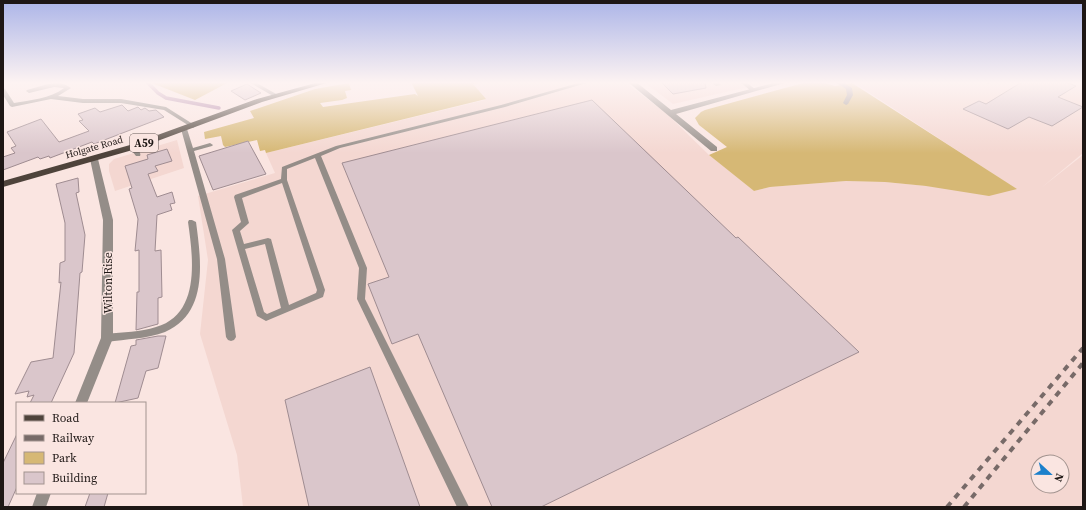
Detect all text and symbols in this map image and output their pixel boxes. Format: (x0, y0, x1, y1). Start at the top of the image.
street label: Holgate Road (64, 132, 125, 161)
road number: A59 (130, 134, 158, 152)
street label: Wilton Rise (100, 252, 116, 314)
legend (16, 402, 146, 494)
text: Road (52, 410, 79, 426)
text: Railway (52, 430, 95, 446)
text: Park (52, 450, 77, 466)
north arrow (1030, 454, 1070, 494)
text: Building (52, 470, 97, 486)
text: N (1050, 471, 1067, 484)

